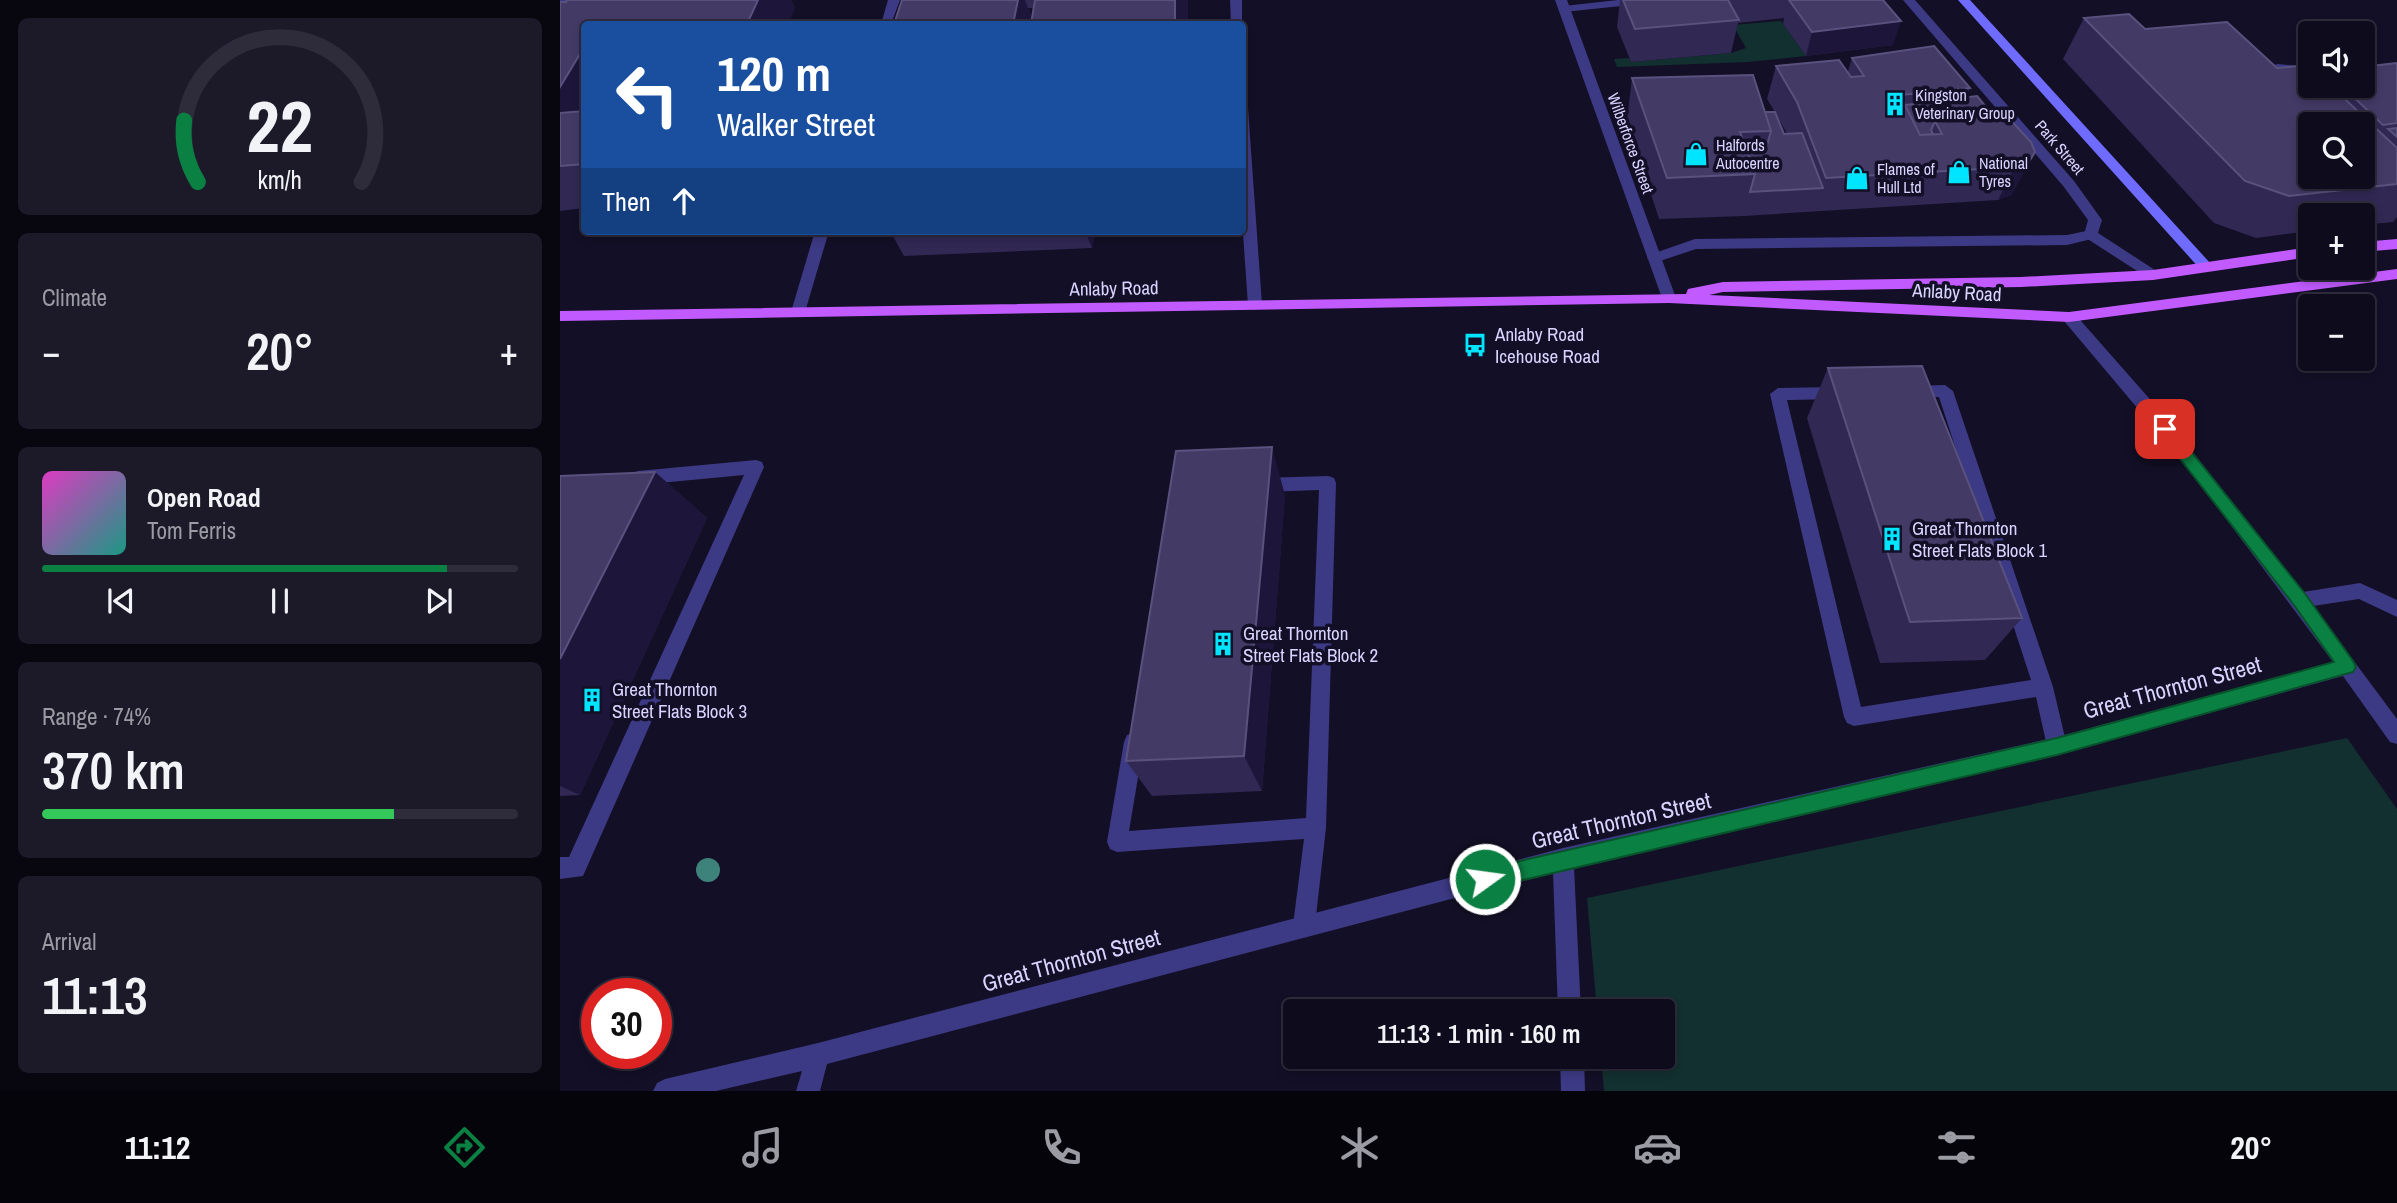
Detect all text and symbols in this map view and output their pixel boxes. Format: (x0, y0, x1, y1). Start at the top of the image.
map controls (2298, 21, 2375, 371)
button: sound (2298, 21, 2375, 98)
text: 120 m (717, 40, 831, 106)
icon: left (602, 49, 693, 140)
text: 22 (247, 78, 313, 176)
place label: Kingston Veterinary Group (1915, 84, 2015, 124)
street label: Wilberforce Street (1603, 90, 1660, 197)
building icon: Kingston Veterinary Group (1881, 90, 1909, 118)
text: Walker Street (717, 103, 875, 146)
button: search (2298, 112, 2375, 189)
street label: Park Street (2030, 115, 2090, 179)
place label: Halfords Autocentre (1715, 134, 1779, 174)
shop icon: Halfords Autocentre (1682, 140, 1710, 168)
place label: National Tyres (1979, 152, 2028, 192)
place label: Flames of Hull Ltd (1877, 158, 1935, 198)
shop icon: National Tyres (1945, 158, 1973, 186)
text: km/h (258, 163, 302, 197)
shop icon: Flames of Hull Ltd (1843, 164, 1871, 192)
icon: ahead (665, 182, 703, 220)
text: Then (602, 184, 651, 219)
button: + (2298, 203, 2375, 280)
street label: Anlaby Road (1068, 274, 1159, 302)
street label: Anlaby Road (1911, 277, 2002, 307)
text: Climate (42, 282, 107, 313)
button: − (2298, 294, 2375, 371)
text: 20° (246, 316, 314, 386)
place label: Anlaby Road Icehouse Road (1494, 321, 1600, 369)
text: − (42, 326, 60, 377)
text: + (500, 326, 518, 377)
bus stop icon: Anlaby Road Icehouse Road (1461, 331, 1489, 359)
pin (2135, 399, 2195, 459)
icon: arrive (2146, 410, 2184, 448)
text: Open Road (147, 480, 261, 515)
text: Tom Ferris (147, 515, 236, 546)
place label: Great Thornton Street Flats Block 1 (1912, 515, 2047, 563)
building icon: Great Thornton Street Flats Block 1 (1878, 525, 1906, 553)
icon: previous (102, 582, 140, 620)
icon: pause (261, 582, 299, 620)
icon: next (420, 582, 458, 620)
place label: Great Thornton Street Flats Block 2 (1243, 620, 1378, 668)
building icon: Great Thornton Street Flats Block 2 (1209, 630, 1237, 658)
street label: Great Thornton Street (2080, 648, 2264, 726)
place label: Great Thornton Street Flats Block 3 (612, 676, 747, 724)
building icon: Great Thornton Street Flats Block 3 (578, 686, 606, 714)
text: Range · 74% (42, 701, 151, 732)
text: 370 km (42, 735, 185, 805)
street label: Great Thornton Street (1528, 784, 1714, 856)
position arrow (1448, 842, 1522, 916)
street label: Great Thornton Street (979, 921, 1163, 999)
text: Arrival (42, 926, 97, 957)
text: 11:13 (42, 960, 148, 1030)
speed limit sign: 30 (581, 978, 672, 1069)
text: 11:13 · 1 min · 160 m (1377, 1016, 1581, 1051)
icon: directions (440, 1123, 489, 1172)
icon: music (738, 1123, 787, 1172)
icon: phone (1037, 1123, 1086, 1172)
icon: climate (1335, 1123, 1384, 1172)
icon: car (1633, 1123, 1682, 1172)
icon: filters (1932, 1123, 1981, 1172)
text: 11:12 (125, 1126, 190, 1169)
text: 20° (2230, 1126, 2272, 1169)

